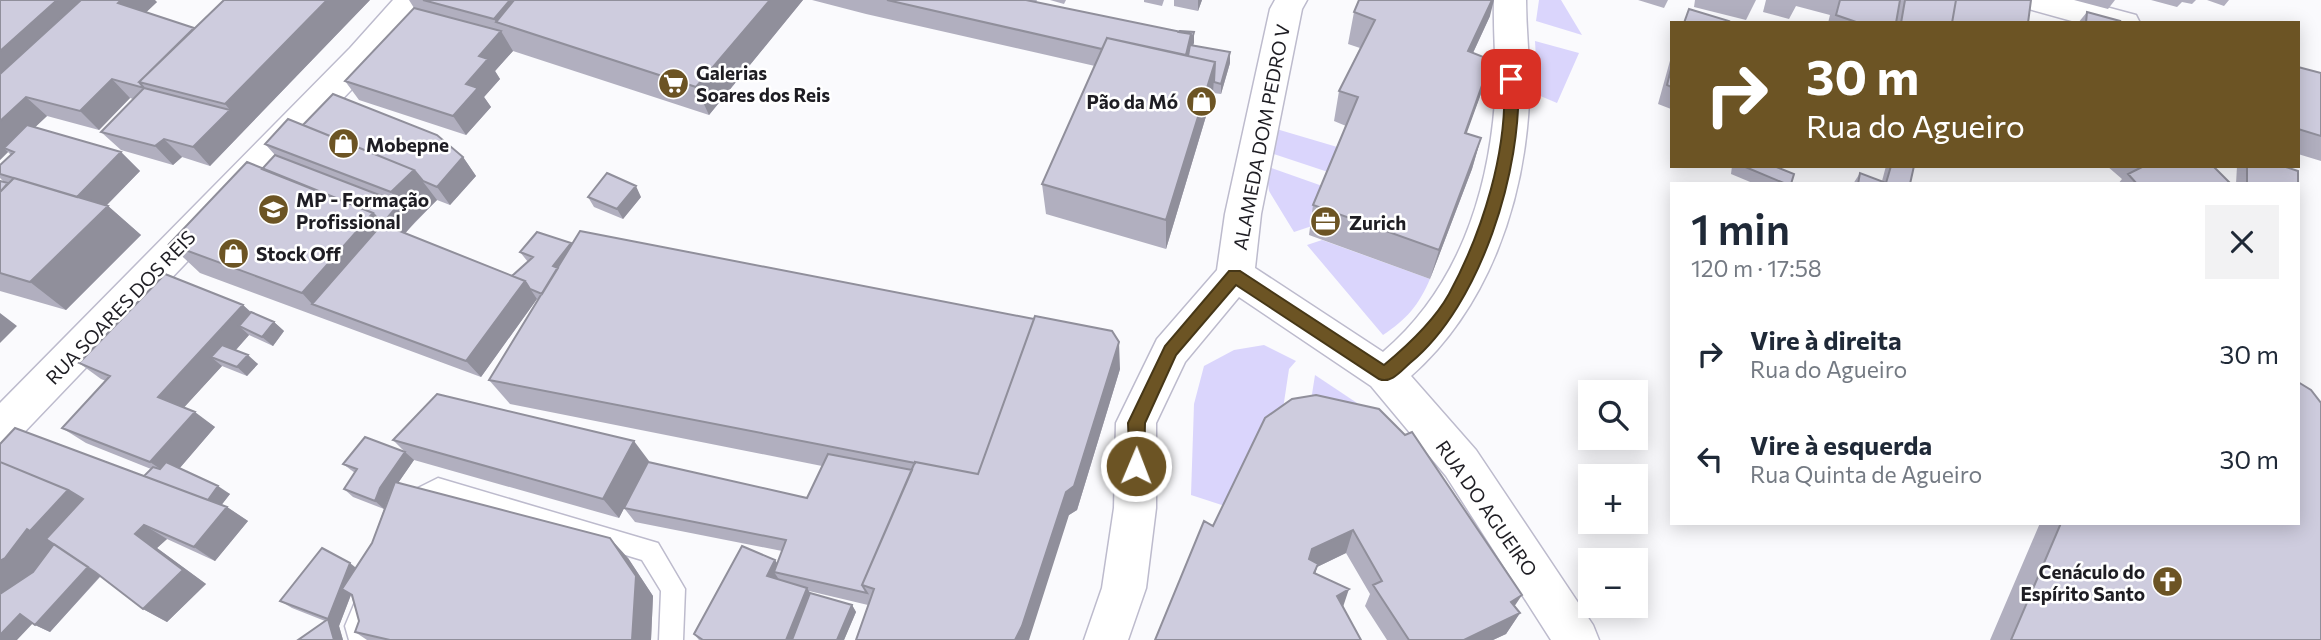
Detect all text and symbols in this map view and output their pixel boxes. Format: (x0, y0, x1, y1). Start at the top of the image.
street label: ALAMEDA DOM PEDRO V (1228, 22, 1294, 252)
text: 30 m (1806, 45, 1919, 105)
pin (1481, 49, 1541, 109)
icon: right (1691, 49, 1782, 140)
icon: arrive (1492, 60, 1530, 98)
place label: Galerias Soares dos Reis (696, 61, 830, 106)
supermarket icon: Galerias Soares dos Reis (656, 66, 690, 100)
shop icon: Pão da Mó (1184, 84, 1218, 118)
place label: Pão da Mó (1086, 90, 1178, 113)
text: Rua do Agueiro (1806, 105, 2025, 145)
shop icon: Mobepne (326, 127, 360, 161)
place label: Mobepne (366, 133, 449, 156)
place label: MP - Formação Profissional (296, 188, 429, 233)
school or university icon: MP - Formação Profissional (256, 193, 290, 227)
text: 1 min (1691, 202, 1790, 254)
office icon: Zurich (1309, 205, 1343, 239)
button: close (2205, 205, 2279, 279)
place label: Zurich (1349, 211, 1406, 234)
street label: RUA SOARES DOS REIS (40, 225, 200, 389)
shop icon: Stock Off (216, 236, 250, 270)
place label: Stock Off (256, 242, 342, 265)
text: 120 m · 17:58 (1691, 254, 1822, 282)
text: Vire à direita (1750, 324, 1902, 355)
icon: right (1691, 335, 1729, 373)
text: 30 m (2220, 338, 2279, 369)
text: Rua do Agueiro (1750, 355, 1907, 383)
map controls (1578, 380, 1648, 618)
button: search (1578, 380, 1648, 450)
position arrow (1099, 429, 1173, 503)
text: Vire à esquerda (1750, 429, 1932, 460)
street label: RUA DO AGUEIRO (1432, 436, 1542, 580)
icon: left (1691, 440, 1729, 478)
text: 30 m (2220, 443, 2279, 474)
text: Rua Quinta de Agueiro (1750, 460, 1982, 488)
button: + (1578, 464, 1648, 534)
button: − (1578, 548, 1648, 618)
place label: Cenáculo do Espírito Santo (2021, 560, 2145, 605)
church icon: Cenáculo do Espírito Santo (2151, 565, 2185, 599)

